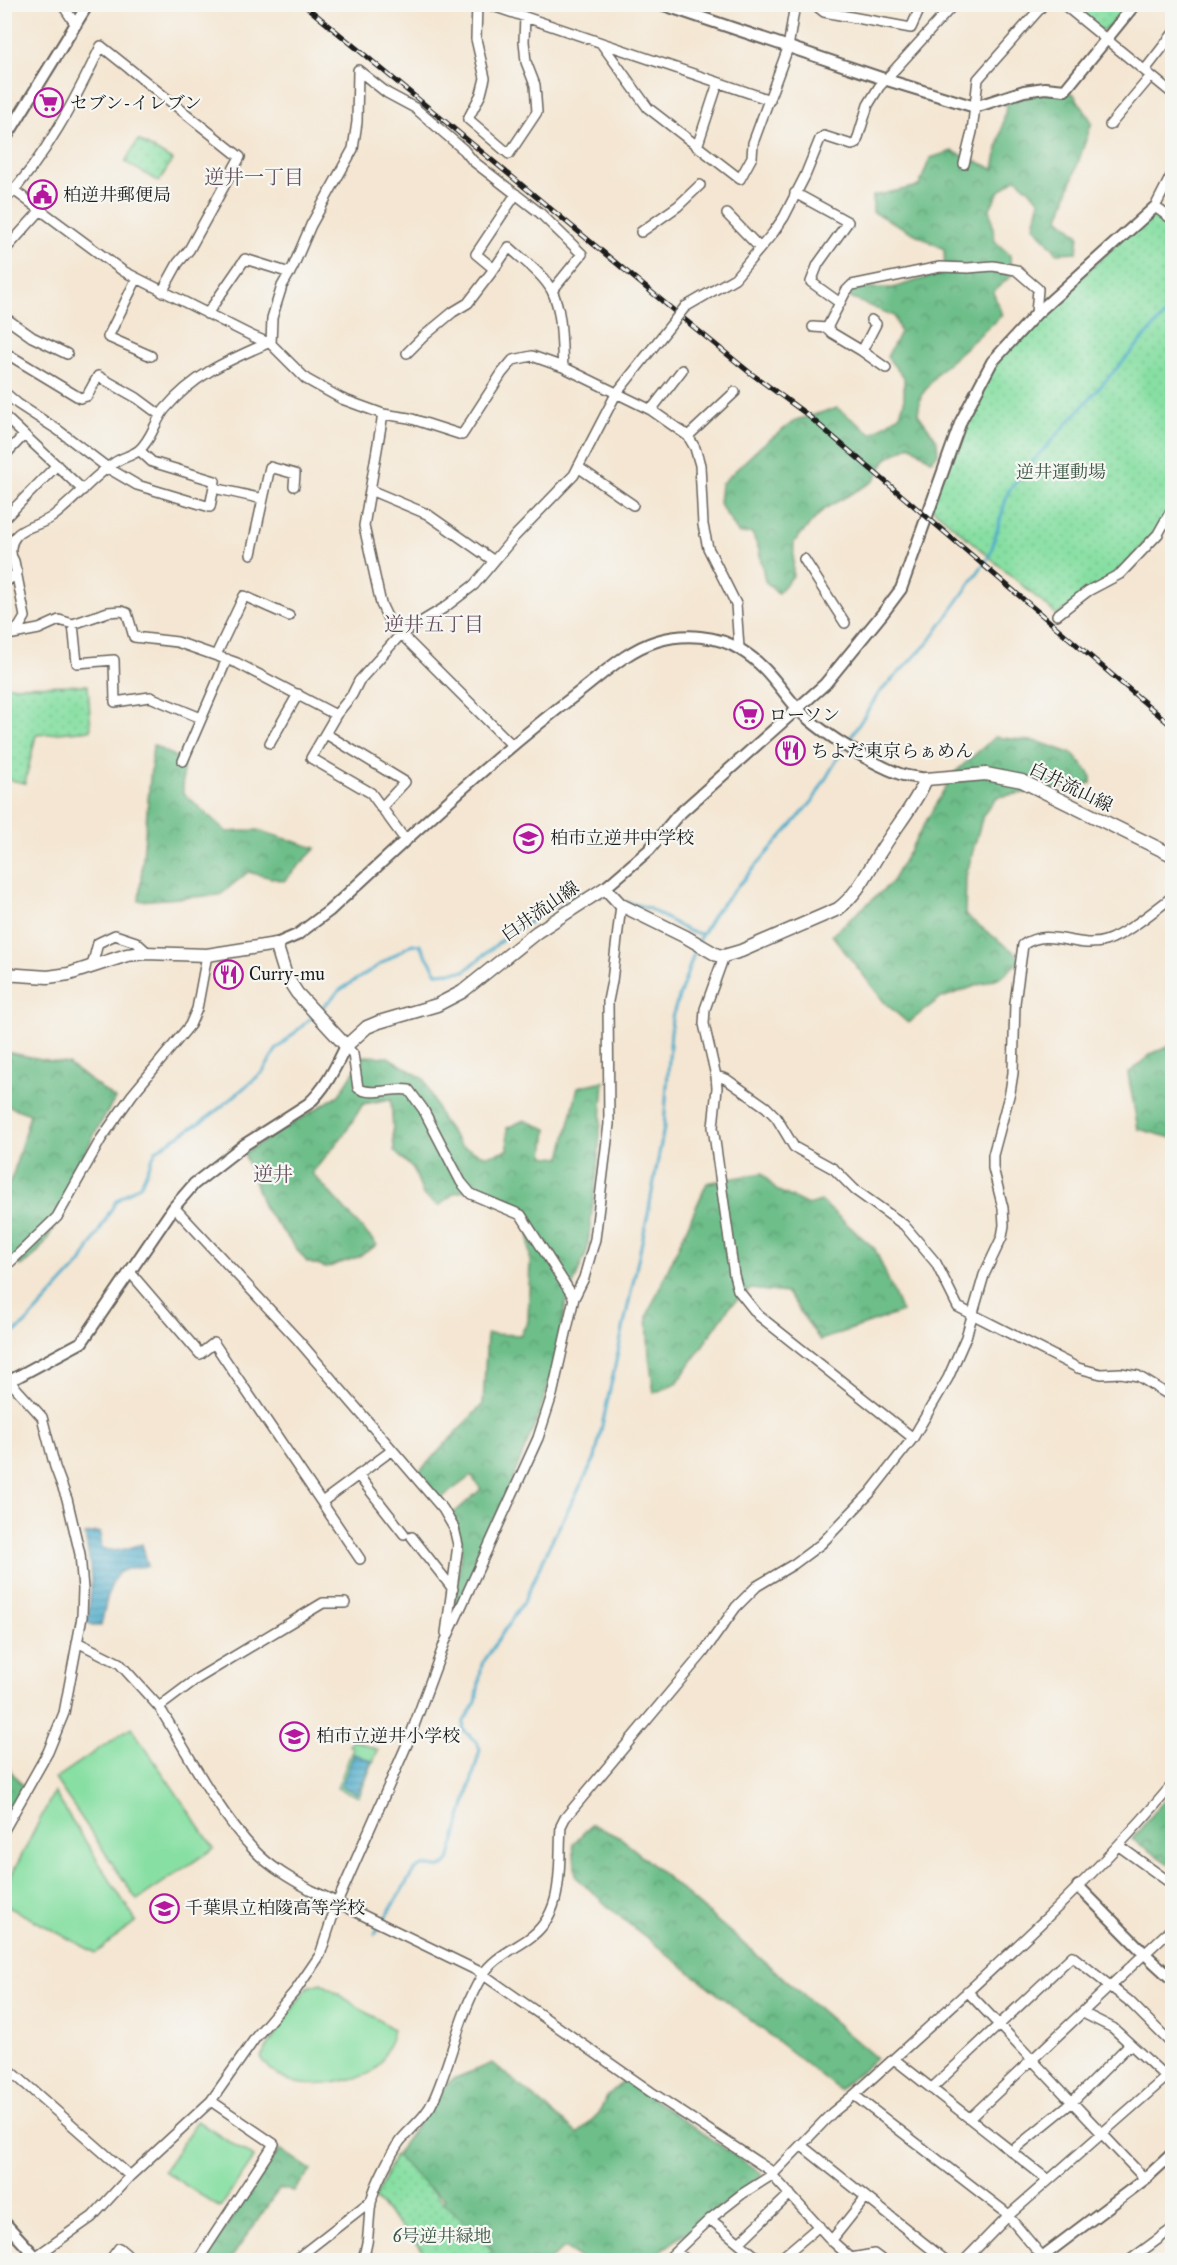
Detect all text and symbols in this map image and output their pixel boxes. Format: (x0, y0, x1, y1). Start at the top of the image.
supermarket icon: セブン-イレブン (33, 87, 65, 119)
place label: セブン-イレブン (70, 92, 202, 114)
district label: 逆井一丁目 (204, 165, 304, 189)
public building icon: 柏逆井郵便局 (26, 179, 58, 211)
place label: 柏逆井郵便局 (63, 184, 171, 206)
park label: 逆井運動場 (1016, 461, 1106, 483)
district label: 逆井五丁目 (384, 612, 484, 636)
supermarket icon: ローソン (732, 699, 764, 731)
place label: ローソン (769, 704, 840, 726)
restaurant icon: ちよだ東京らぁめん (774, 735, 806, 767)
place label: ちよだ東京らぁめん (811, 740, 973, 762)
street label: 白井流山線 (1026, 757, 1116, 817)
school or university icon: 柏市立逆井中学校 (513, 822, 545, 854)
place label: 柏市立逆井中学校 (550, 827, 694, 849)
street label: 白井流山線 (497, 876, 583, 946)
restaurant icon: Curry-mu (212, 958, 244, 990)
place label: Curry-mu (249, 963, 325, 985)
district label: 逆井 (253, 1162, 293, 1186)
school or university icon: 柏市立逆井小学校 (279, 1720, 311, 1752)
place label: 柏市立逆井小学校 (316, 1725, 460, 1747)
school or university icon: 千葉県立柏陵高等学校 (148, 1892, 180, 1924)
place label: 千葉県立柏陵高等学校 (185, 1897, 365, 1919)
park label: 6号逆井緑地 (392, 2225, 492, 2247)

